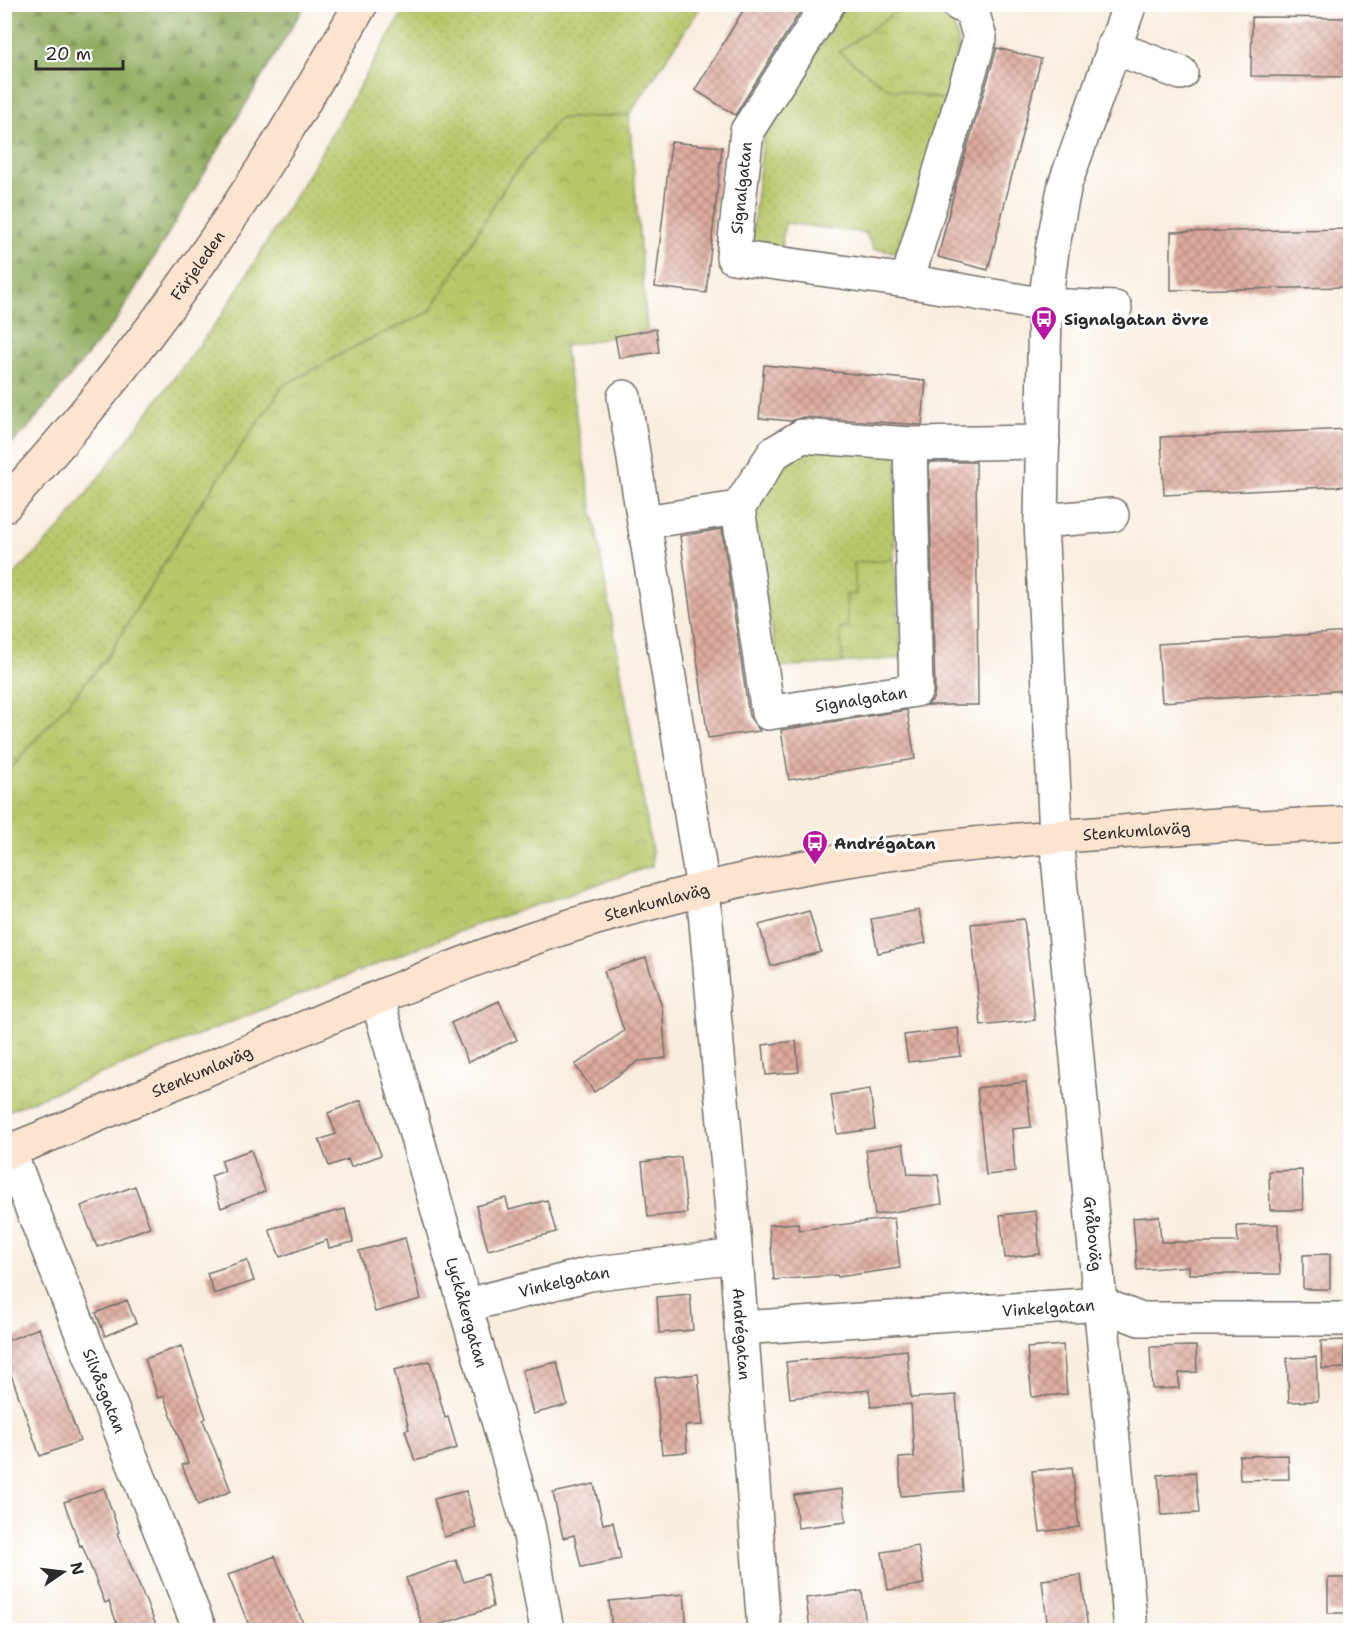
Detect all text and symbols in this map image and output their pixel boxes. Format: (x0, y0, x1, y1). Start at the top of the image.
scale bar (36, 33, 123, 71)
text: 20 m (45, 42, 91, 66)
street label: Signalgatan (726, 141, 757, 235)
street label: Färjeleden (166, 226, 230, 305)
bus stop icon: Signalgatan övre (1029, 304, 1059, 342)
place label: Signalgatan övre (1064, 309, 1209, 330)
street label: Signalgatan (814, 682, 909, 717)
street label: Stenkumlaväg (1082, 817, 1191, 845)
bus stop icon: Andrégatan (800, 828, 830, 866)
place label: Andrégatan (834, 833, 936, 854)
street label: Stenkumlaväg (602, 878, 712, 926)
street label: Stenkumlaväg (148, 1041, 256, 1102)
street label: Gråboväg (1079, 1195, 1107, 1272)
street label: Lyckåkergatan (441, 1255, 492, 1370)
street label: Vinkelgatan (516, 1262, 611, 1303)
street label: Andrégatan (727, 1287, 755, 1381)
street label: Vinkelgatan (1001, 1294, 1096, 1322)
street label: Silvåsgatan (78, 1345, 131, 1436)
north arrow (33, 1542, 93, 1602)
text: N (65, 1560, 89, 1577)

